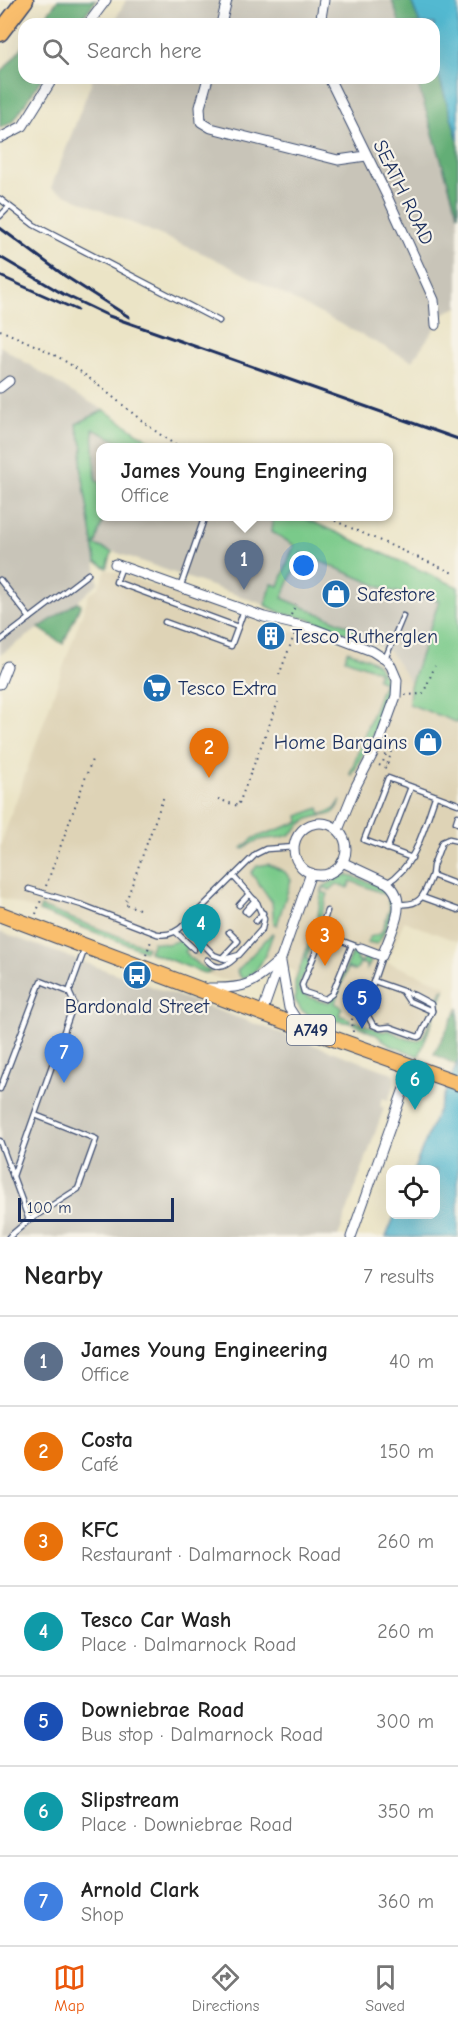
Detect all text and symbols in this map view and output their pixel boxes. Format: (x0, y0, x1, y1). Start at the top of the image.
search box (18, 18, 440, 84)
icon: search (39, 35, 72, 68)
text: Search here (87, 38, 202, 64)
street label: SEATH ROAD (368, 136, 439, 248)
popup (96, 443, 393, 521)
text: James Young Engineering (121, 458, 368, 484)
text: Office (121, 484, 169, 507)
pin: 1 (224, 540, 264, 590)
your location (289, 551, 318, 580)
shop icon: Safestore (320, 578, 352, 610)
place label: Safestore (357, 583, 435, 606)
building icon: Tesco Rutherglen (255, 620, 287, 652)
place label: Tesco Rutherglen (292, 625, 438, 648)
supermarket icon: Tesco Extra (141, 672, 173, 704)
place label: Tesco Extra (178, 677, 277, 700)
shop icon: Home Bargains (412, 726, 444, 758)
pin: 2 (190, 728, 228, 778)
place label: Home Bargains (274, 731, 407, 754)
pin: 4 (182, 904, 220, 954)
pin: 3 (306, 916, 344, 966)
bus stop icon: Bardonald Street (121, 959, 153, 991)
pin: 5 (342, 980, 382, 1029)
place label: Bardonald Street (65, 995, 210, 1018)
road number: A749 (287, 1015, 335, 1045)
pin: 7 (44, 1034, 84, 1083)
pin: 6 (396, 1060, 434, 1110)
map controls (386, 1165, 440, 1219)
button: locate (386, 1165, 440, 1219)
scale bar (18, 1195, 174, 1222)
text: 100 m (27, 1199, 71, 1217)
text: Nearby (24, 1261, 103, 1291)
text: 7 results (363, 1265, 434, 1288)
text: James Young Engineering (81, 1337, 328, 1363)
text: 1 (40, 1350, 47, 1373)
text: 40 m (389, 1350, 434, 1373)
text: Office (81, 1363, 129, 1386)
text: Costa (81, 1427, 133, 1453)
text: 2 (39, 1440, 48, 1463)
text: 150 m (380, 1440, 434, 1463)
text: Café (81, 1453, 119, 1476)
text: KFC (81, 1517, 119, 1543)
text: 3 (39, 1530, 48, 1553)
text: 260 m (377, 1530, 434, 1553)
text: Restaurant · Dalmarnock Road (81, 1543, 341, 1566)
text: Tesco Car Wash (81, 1607, 231, 1633)
text: 4 (39, 1620, 48, 1643)
text: 260 m (377, 1620, 434, 1643)
text: Place · Dalmarnock Road (81, 1633, 296, 1656)
text: Downiebrae Road (81, 1697, 244, 1723)
text: 5 (38, 1710, 49, 1733)
text: 300 m (376, 1710, 434, 1733)
text: Bus stop · Dalmarnock Road (81, 1723, 323, 1746)
text: Slipstream (81, 1787, 179, 1813)
text: 6 (38, 1800, 49, 1823)
text: 350 m (378, 1800, 434, 1823)
text: Place · Downiebrae Road (81, 1813, 292, 1836)
text: Arnold Clark (81, 1877, 199, 1903)
text: 7 (39, 1890, 48, 1913)
text: 360 m (378, 1890, 434, 1913)
text: Shop (81, 1903, 124, 1926)
tab: Map (53, 1961, 86, 2015)
tab: Directions (192, 1961, 259, 2015)
tab: Saved (365, 1961, 405, 2015)

